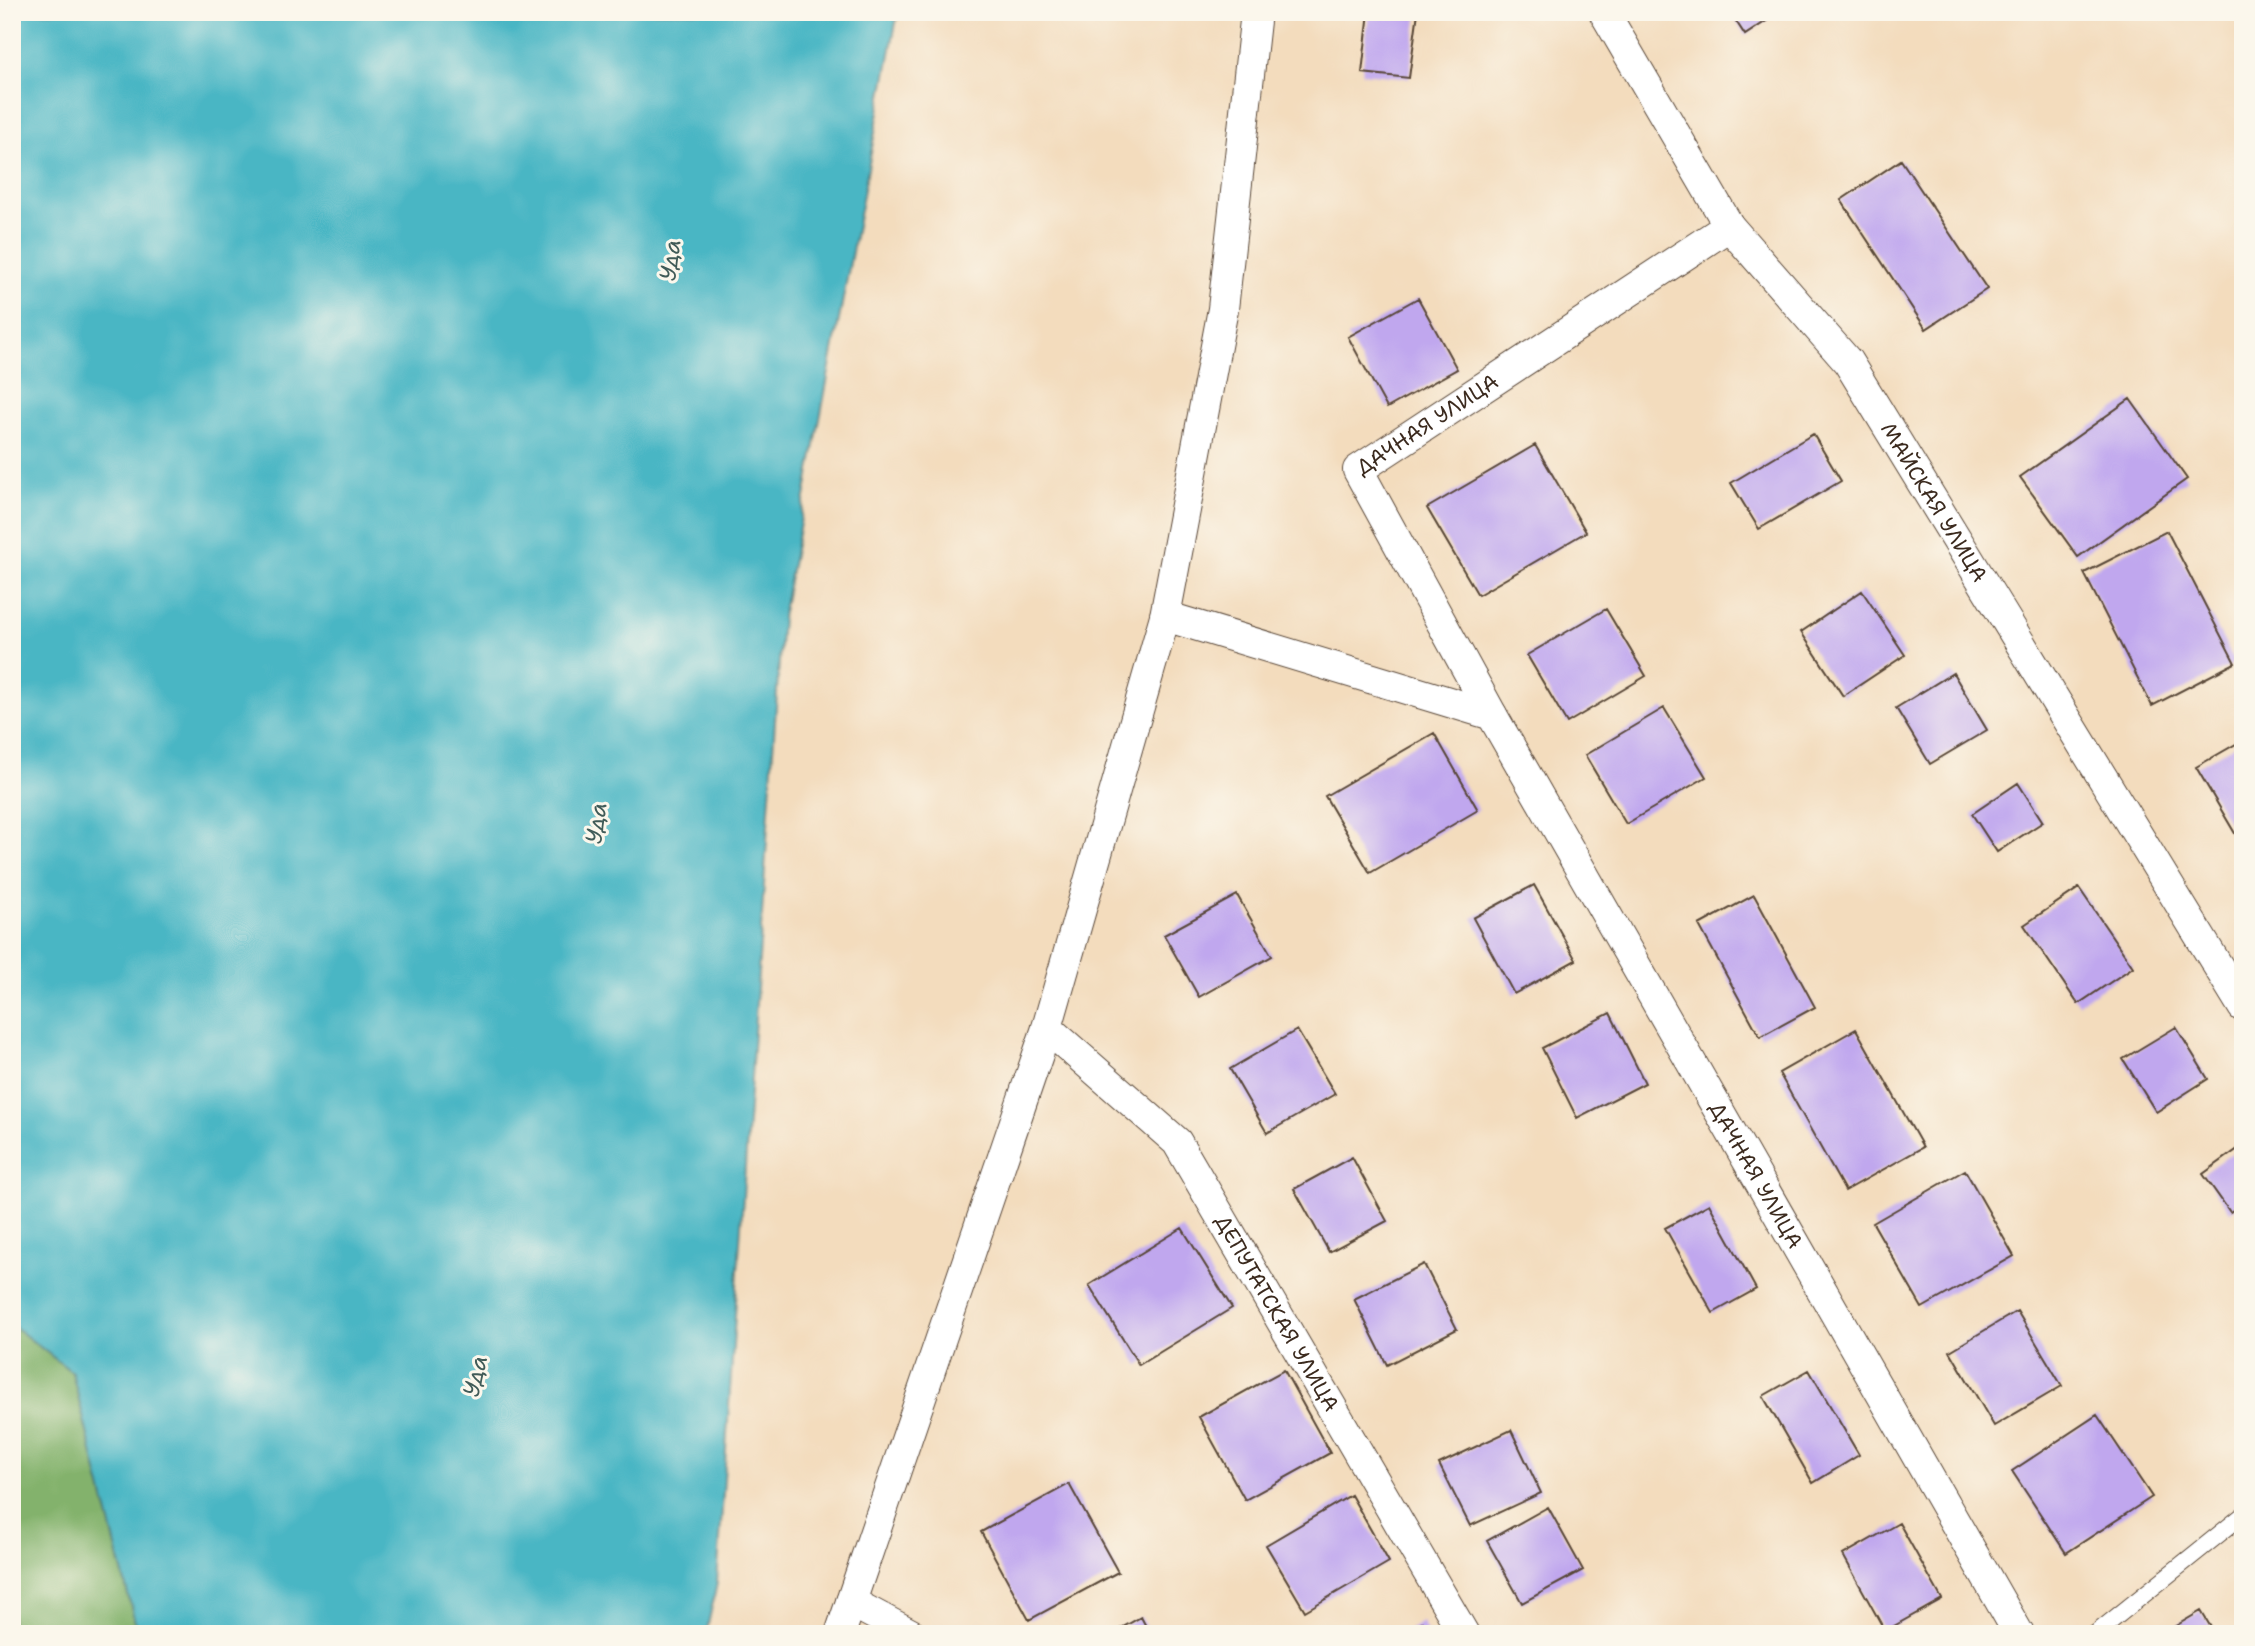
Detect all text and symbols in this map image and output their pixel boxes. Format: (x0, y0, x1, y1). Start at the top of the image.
water label: Уда (652, 237, 688, 283)
street label: ДАЧНАЯ УЛИЦА (1350, 367, 1504, 482)
street label: МАЙСКАЯ УЛИЦА (1874, 417, 1994, 588)
water label: Уда (578, 800, 614, 846)
street label: ДАЧНАЯ УЛИЦА (1703, 1096, 1809, 1254)
street label: ДЕПУТАТСКАЯ УЛИЦА (1208, 1210, 1345, 1417)
water label: Уда (456, 1352, 494, 1400)

